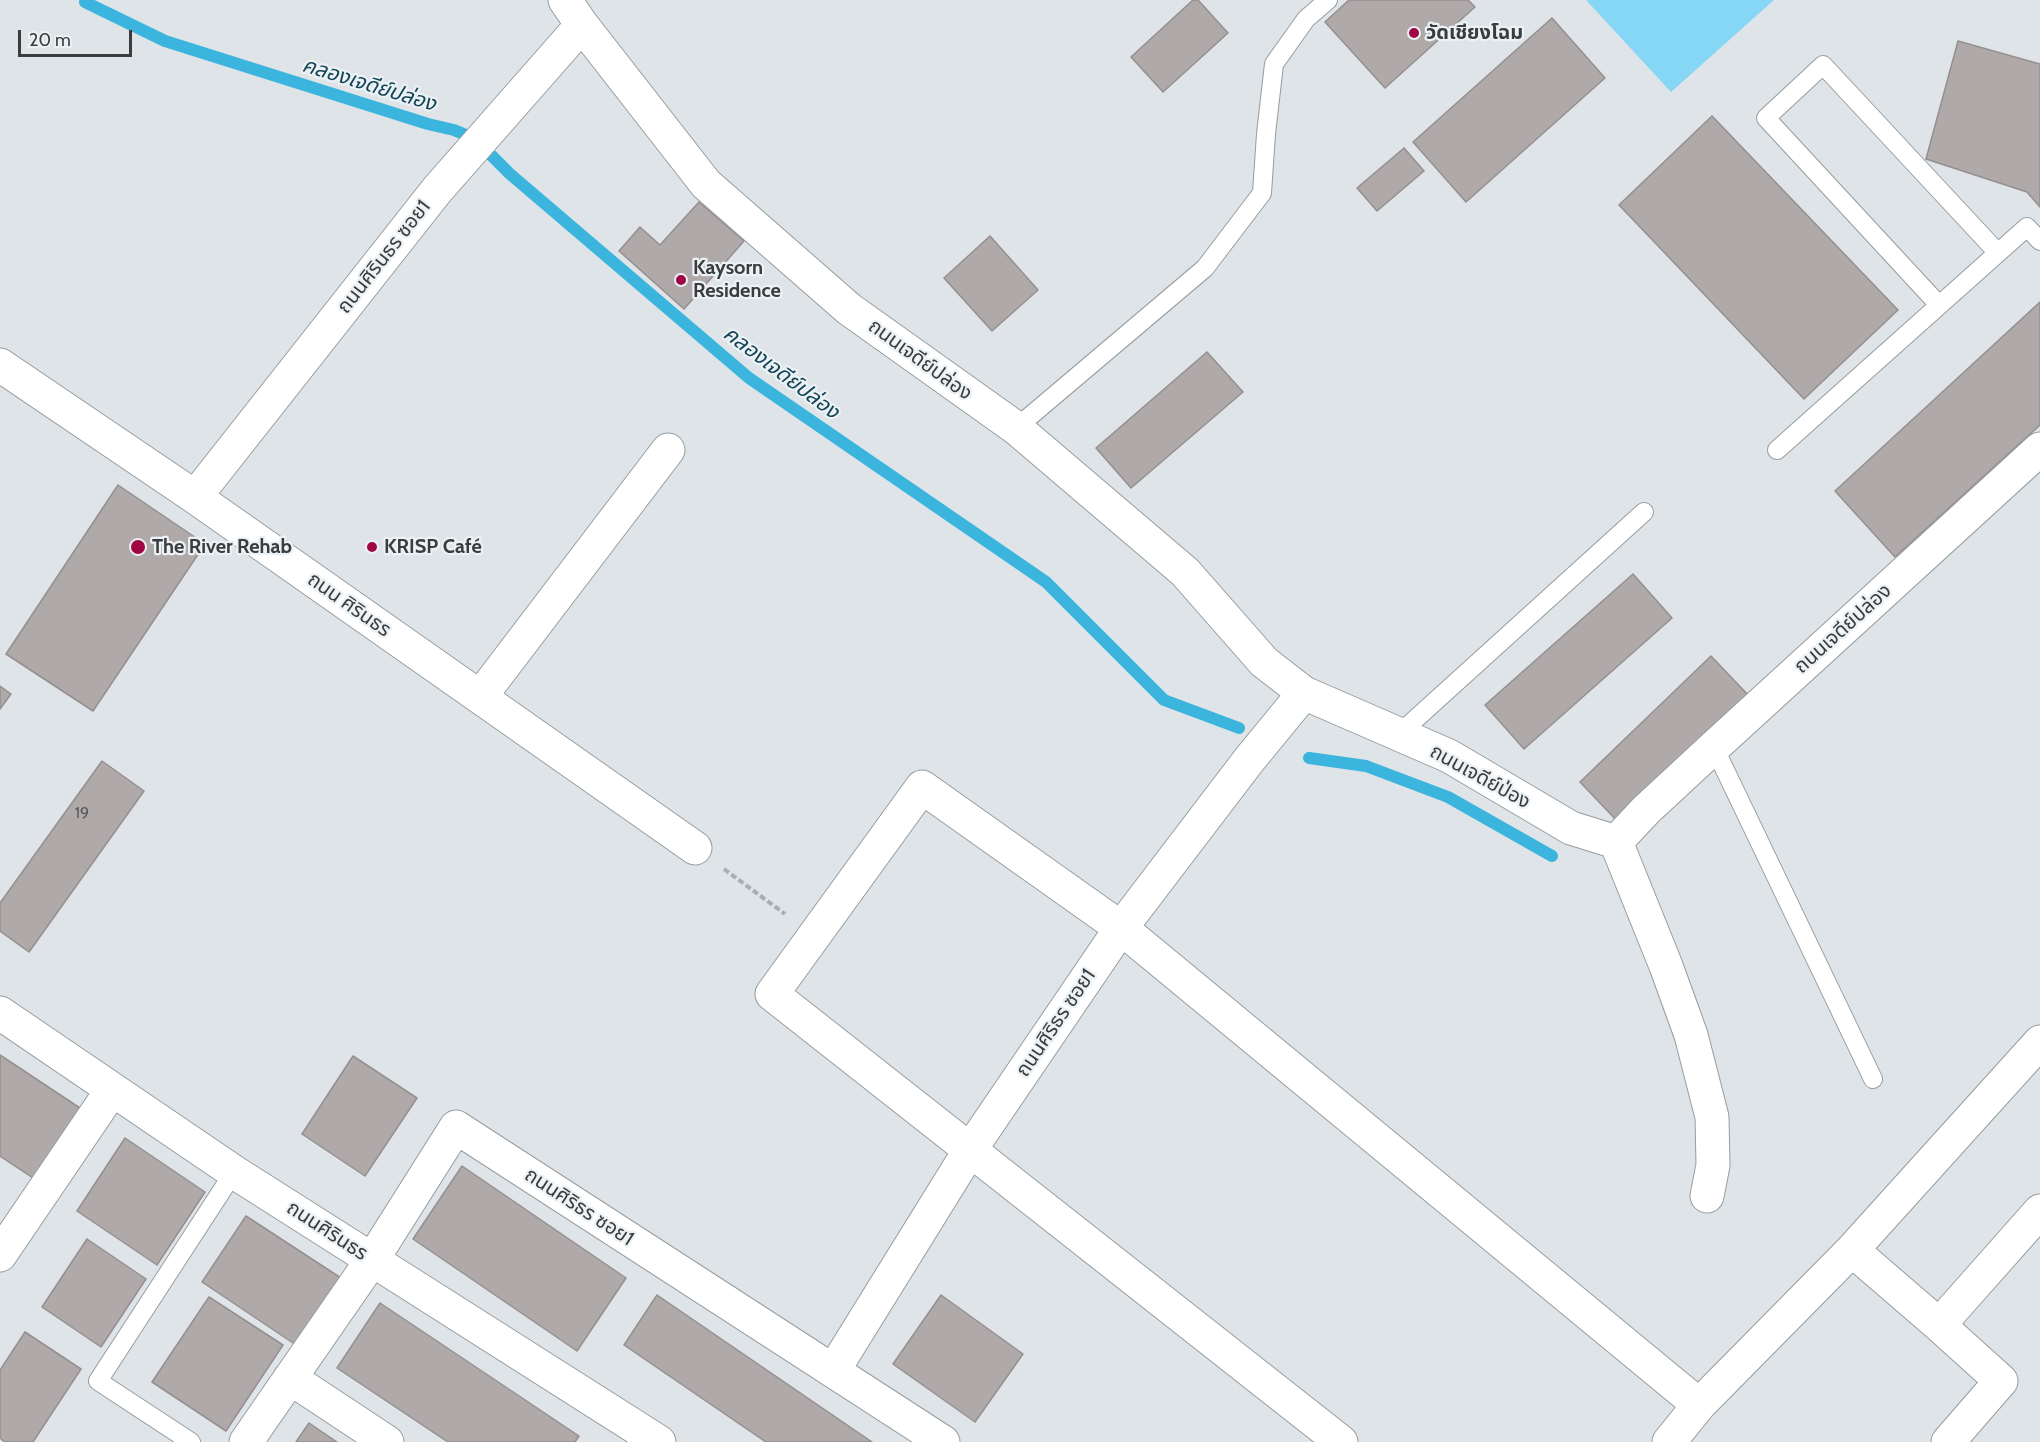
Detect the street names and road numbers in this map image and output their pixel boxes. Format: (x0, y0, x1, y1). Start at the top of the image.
street label: ถนนศิรินธร ซอย1 (332, 196, 436, 318)
street label: ถนนเจดีย์ปล่อง (863, 314, 977, 406)
street label: ถนน ศิรินธร (303, 568, 395, 642)
street label: ถนนเจดีย์ปล่อง (1789, 579, 1897, 679)
street label: ถนนเจดีย์ป่อง (1426, 740, 1534, 814)
street label: ถนนศิริธร ซอย1 (1011, 964, 1101, 1082)
street label: ถนนศิริธร ซอย1 (520, 1163, 638, 1251)
street label: ถนนศิรินธร (282, 1196, 372, 1266)

